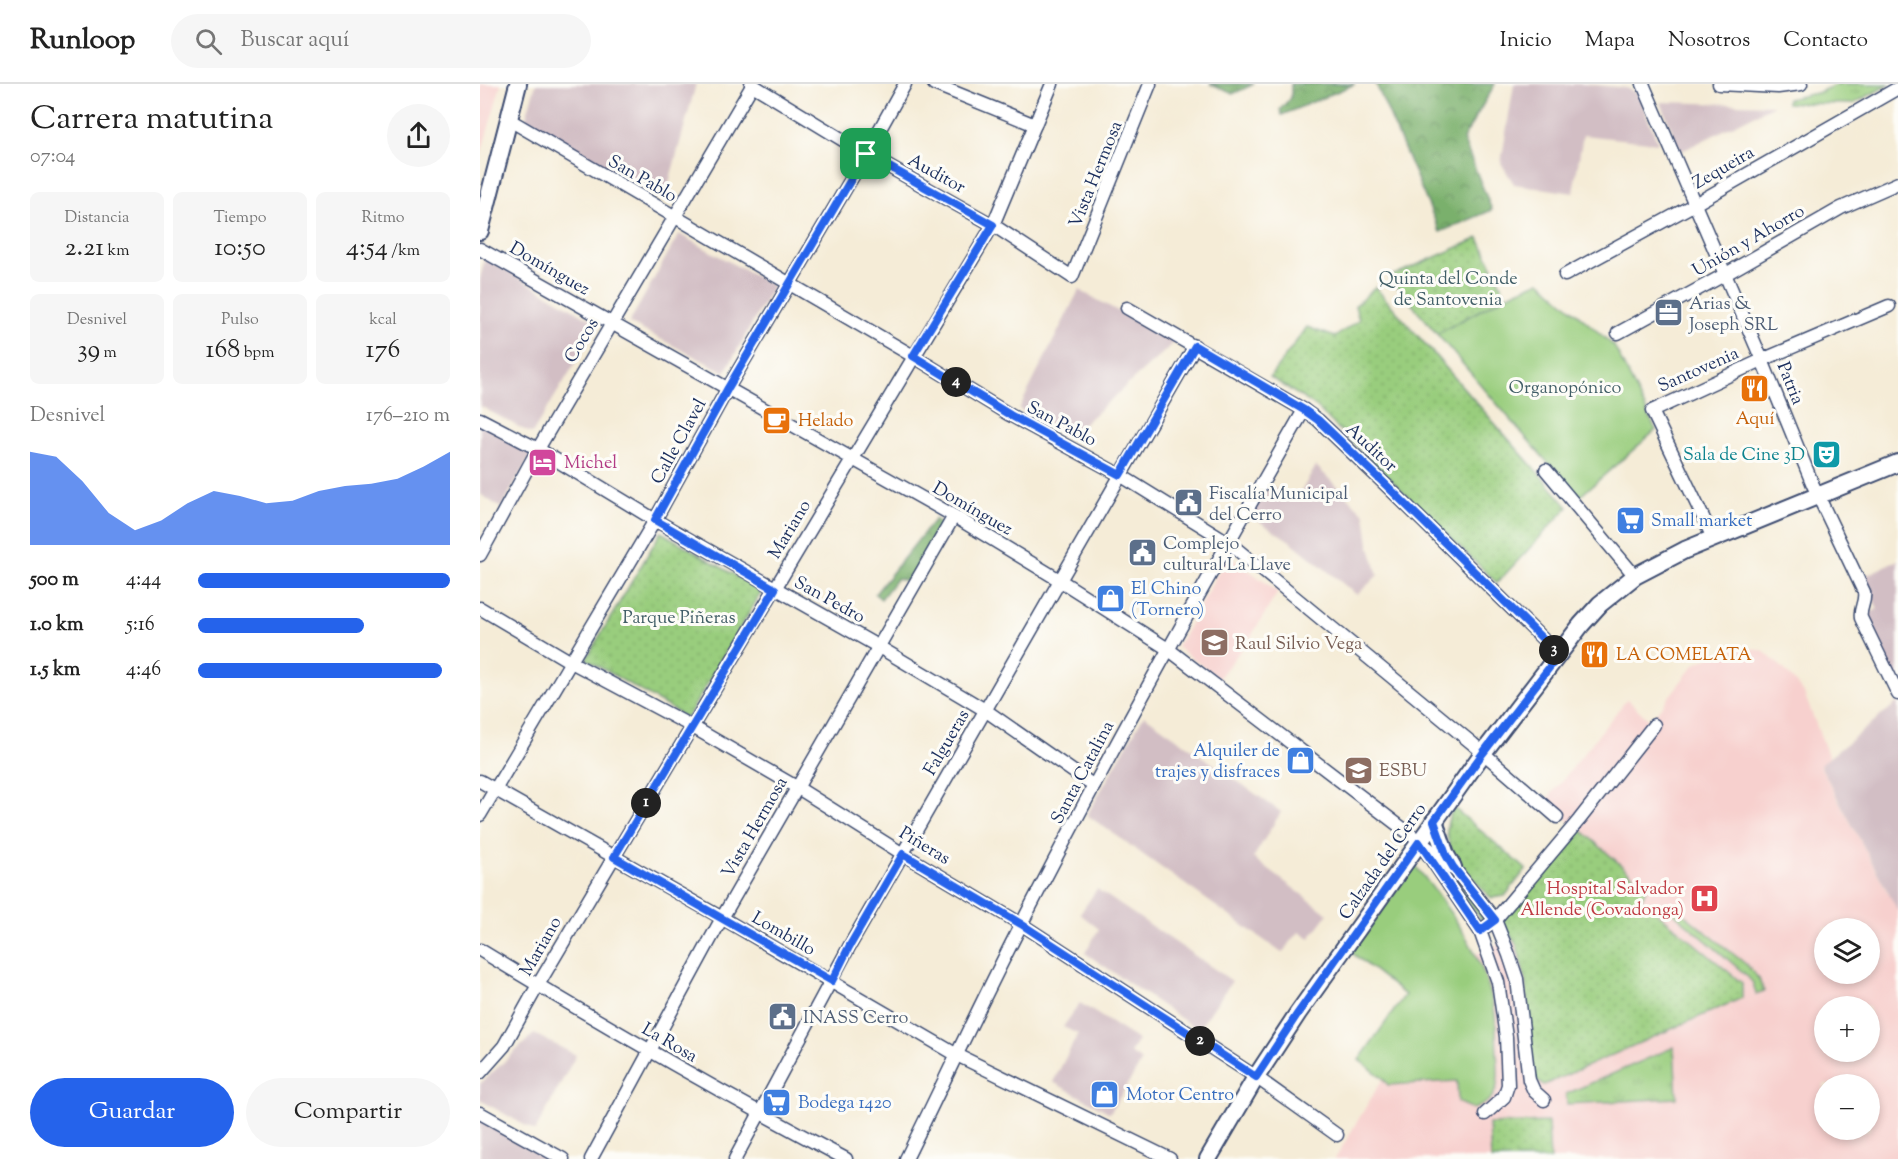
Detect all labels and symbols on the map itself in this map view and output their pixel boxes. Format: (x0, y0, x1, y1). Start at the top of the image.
street label: Vista Hermosa (1064, 117, 1130, 232)
pin (840, 128, 891, 179)
street label: Zequeira (1688, 141, 1760, 197)
street label: Auditor (902, 148, 970, 201)
street label: San Pablo (603, 149, 682, 210)
street label: Unión y Ahorro (1688, 199, 1810, 284)
street label: Domínguez (504, 236, 594, 303)
park label: Quinta del Conde de Santovenia (1378, 267, 1518, 314)
place label: Arias & Joseph SRL (1688, 292, 1778, 339)
office icon: Arias & Joseph SRL (1652, 297, 1684, 329)
street label: Cocos (559, 313, 606, 369)
street label: Santovenia (1654, 341, 1744, 400)
street label: Patria (1769, 358, 1810, 409)
pin: 4 (941, 367, 971, 397)
restaurant icon: Aquí (1739, 373, 1771, 405)
park label: Organopónico (1509, 376, 1622, 402)
street label: Calle Clavel (645, 394, 714, 490)
street label: San Pablo (1021, 395, 1101, 454)
cafe icon: Helado (761, 404, 793, 436)
place label: Aquí (1735, 407, 1775, 433)
place label: Helado (798, 409, 854, 435)
street label: Auditor (1339, 418, 1402, 479)
theatre icon: Sala de Cine 3D (1810, 438, 1842, 470)
place label: Sala de Cine 3D (1683, 443, 1805, 469)
hotel icon: Michel (527, 446, 559, 478)
place label: Michel (564, 451, 617, 477)
street label: Domínguez (927, 476, 1017, 543)
place label: Fiscalía Municipal del Cerro (1209, 482, 1348, 529)
public building icon: Fiscalía Municipal del Cerro (1172, 487, 1204, 519)
street label: Mariano (763, 495, 819, 565)
supermarket icon: Small market (1614, 504, 1646, 536)
place label: Small market (1651, 509, 1752, 535)
place label: Complejo cultural La Llave (1163, 532, 1291, 579)
public building icon: Complejo cultural La Llave (1126, 537, 1158, 569)
street label: San Pedro (789, 571, 870, 631)
place label: El Chino (Tornero) (1131, 577, 1204, 624)
shop icon: El Chino (Tornero) (1094, 582, 1126, 614)
park label: Parque Piñeras (622, 606, 736, 632)
school or university icon: Raul Silvio Vega (1198, 627, 1230, 659)
place label: Raul Silvio Vega (1235, 632, 1362, 658)
pin: 3 (1539, 635, 1569, 665)
restaurant icon: LA COMELATA (1579, 638, 1611, 670)
place label: LA COMELATA (1616, 643, 1752, 669)
street label: Falgueras (918, 705, 977, 781)
street label: Santa Catalina (1046, 717, 1122, 829)
place label: Alquiler de trajes y disfraces (1155, 739, 1280, 786)
shop icon: Alquiler de trajes y disfraces (1285, 744, 1317, 776)
school or university icon: ESBU (1342, 754, 1374, 786)
place label: ESBU (1379, 759, 1427, 785)
street label: Vista Hermosa (716, 772, 795, 884)
pin: 1 (631, 788, 661, 818)
street label: Calzada del Cerro (1334, 798, 1434, 926)
street label: Piñeras (893, 821, 955, 872)
place label: Hospital Salvador Allende (Covadonga) (1520, 877, 1684, 924)
hospital icon: Hospital Salvador Allende (Covadonga) (1689, 882, 1721, 914)
street label: Lombillo (746, 906, 820, 964)
street label: Mariano (514, 912, 569, 982)
public building icon: INASS Cerro (766, 1001, 798, 1033)
place label: INASS Cerro (803, 1006, 909, 1032)
street label: La Rosa (636, 1017, 702, 1070)
pin: 2 (1185, 1026, 1215, 1056)
shop icon: Motor Centro (1089, 1078, 1121, 1110)
place label: Motor Centro (1126, 1083, 1234, 1109)
supermarket icon: Bodega 1420 (761, 1086, 793, 1118)
place label: Bodega 1420 (798, 1091, 892, 1117)

